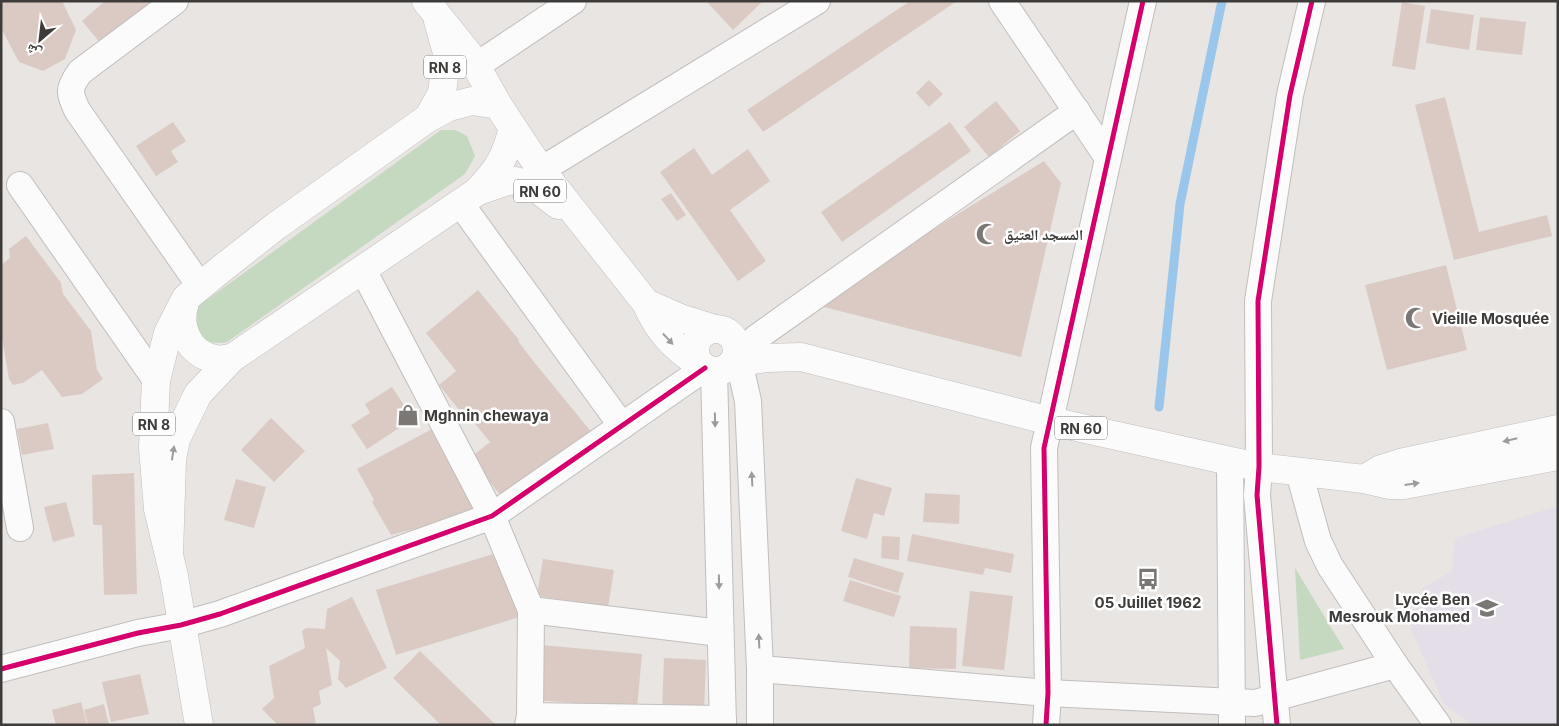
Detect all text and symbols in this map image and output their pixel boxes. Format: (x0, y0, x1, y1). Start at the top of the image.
north arrow (15, 15, 65, 65)
text: ش (23, 40, 45, 63)
road number: RN 8 (424, 56, 466, 78)
road number: RN 60 (514, 180, 566, 202)
mosque icon: المسجد العتيق (974, 221, 1000, 247)
place label: المسجد العتيق (1004, 225, 1083, 244)
mosque icon: Vieille Mosquée (1403, 305, 1429, 331)
place label: Vieille Mosquée (1432, 309, 1549, 328)
one-way arrow (662, 332, 673, 345)
shop icon: Mghnin chewaya (395, 402, 421, 428)
place label: Mghnin chewaya (424, 406, 549, 425)
road number: RN 8 (133, 412, 175, 436)
one-way arrow (711, 412, 719, 428)
road number: RN 60 (1055, 416, 1107, 439)
one-way arrow (1503, 436, 1518, 444)
one-way arrow (170, 444, 178, 460)
one-way arrow (747, 470, 755, 486)
one-way arrow (1405, 479, 1421, 487)
bus stop icon: 05 Juillet 1962 (1135, 566, 1161, 592)
one-way arrow (715, 574, 723, 590)
place label: Lycée Ben Mesrouk Mohamed (1329, 590, 1470, 626)
place label: 05 Juillet 1962 (1095, 593, 1201, 612)
school or university icon: Lycée Ben Mesrouk Mohamed (1474, 595, 1500, 621)
one-way arrow (754, 633, 762, 649)

